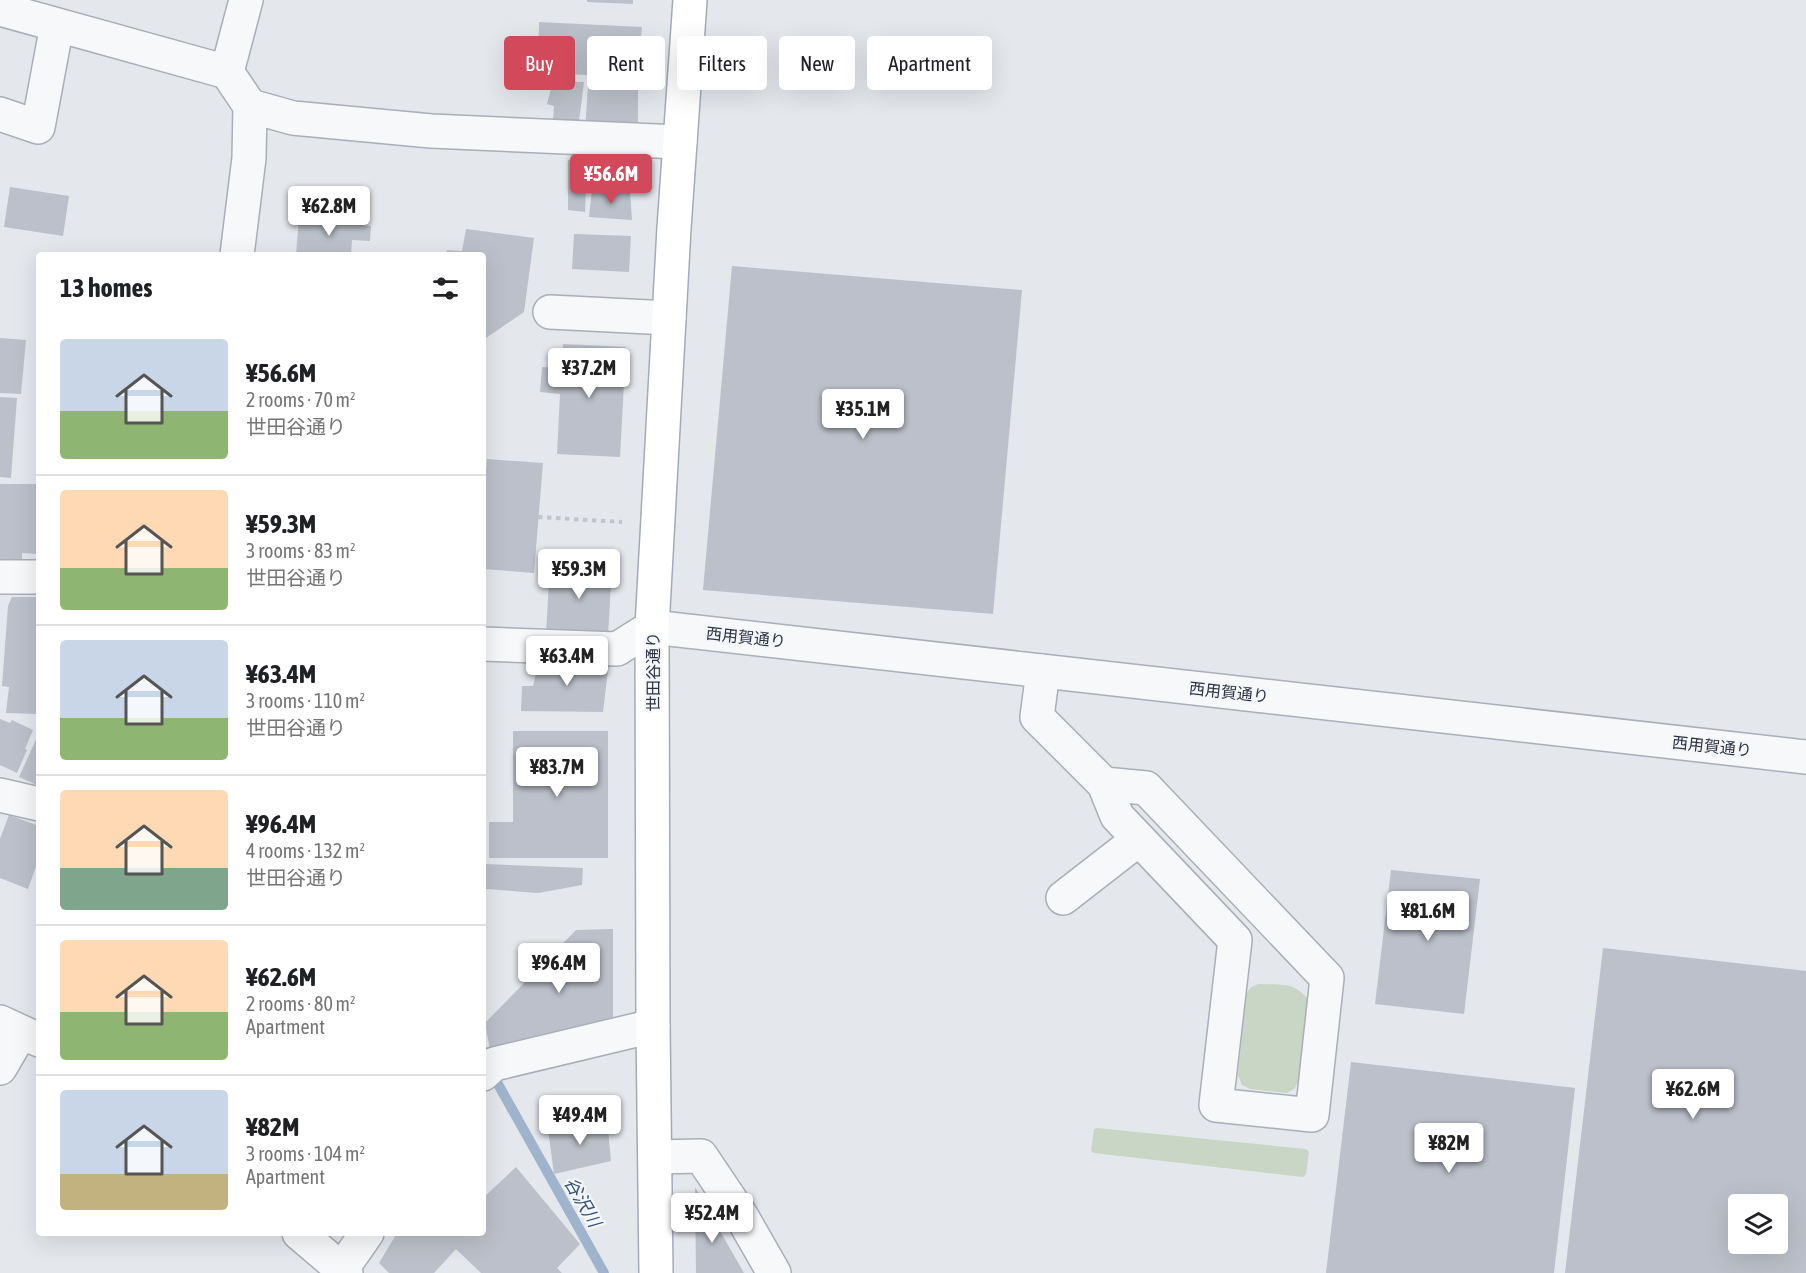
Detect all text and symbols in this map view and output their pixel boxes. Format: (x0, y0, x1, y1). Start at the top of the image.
chip: Buy (504, 36, 575, 90)
chip: Rent (587, 36, 665, 90)
chip: Filters (677, 36, 767, 90)
chip: New (779, 36, 855, 90)
chip: Apartment (867, 36, 992, 90)
pin: ¥56.6M (562, 154, 660, 205)
text: ¥56.6M (584, 162, 638, 185)
pin: ¥62.8M (280, 186, 378, 237)
text: ¥62.8M (302, 194, 356, 217)
icon: filters (429, 272, 462, 305)
text: 13 homes (60, 273, 153, 303)
pin: ¥37.2M (540, 348, 638, 399)
text: ¥37.2M (562, 356, 616, 379)
text: ¥56.6M (246, 358, 316, 388)
icon: home (108, 363, 180, 435)
text: 2 rooms · 70 m² (246, 388, 356, 411)
pin: ¥35.1M (814, 389, 912, 440)
text: ¥35.1M (836, 397, 890, 420)
text: 世田谷通り (246, 415, 346, 438)
text: ¥59.3M (246, 509, 316, 539)
icon: home (108, 514, 180, 586)
text: 3 rooms · 83 m² (246, 539, 356, 562)
pin: ¥59.3M (530, 549, 628, 600)
text: ¥59.3M (552, 557, 606, 580)
text: 世田谷通り (246, 566, 346, 589)
street label: 西用賀通り (705, 624, 787, 650)
street label: 世田谷通り (644, 632, 662, 712)
pin: ¥63.4M (518, 636, 616, 687)
text: ¥63.4M (540, 644, 594, 667)
text: ¥63.4M (246, 659, 316, 689)
icon: home (108, 664, 180, 736)
street label: 西用賀通り (1188, 679, 1270, 705)
text: 3 rooms · 110 m² (246, 689, 365, 712)
text: 世田谷通り (246, 716, 346, 739)
street label: 西用賀通り (1671, 733, 1753, 759)
pin: ¥83.7M (508, 747, 606, 798)
text: ¥83.7M (530, 755, 584, 778)
text: ¥96.4M (246, 809, 316, 839)
icon: home (108, 814, 180, 886)
text: 4 rooms · 132 m² (246, 839, 365, 862)
text: 世田谷通り (246, 866, 346, 889)
pin: ¥81.6M (1379, 891, 1477, 942)
text: ¥81.6M (1401, 899, 1455, 922)
pin: ¥96.4M (510, 943, 608, 994)
text: ¥96.4M (532, 951, 586, 974)
text: ¥62.6M (246, 962, 316, 992)
icon: home (108, 964, 180, 1036)
text: 2 rooms · 80 m² (246, 992, 356, 1015)
text: Apartment (246, 1015, 325, 1038)
pin: ¥62.6M (1644, 1069, 1742, 1120)
text: ¥62.6M (1666, 1077, 1720, 1100)
pin: ¥49.4M (531, 1095, 629, 1146)
text: ¥49.4M (553, 1103, 607, 1126)
text: ¥82M (246, 1112, 299, 1142)
icon: home (108, 1114, 180, 1186)
pin: ¥82M (1413, 1123, 1485, 1174)
text: ¥82M (1428, 1131, 1470, 1154)
text: 3 rooms · 104 m² (246, 1142, 365, 1165)
text: Apartment (246, 1165, 325, 1188)
water label: 谷沢川 (560, 1173, 607, 1232)
pin: ¥52.4M (663, 1193, 761, 1244)
map controls (1728, 1194, 1788, 1254)
button: layers (1728, 1194, 1788, 1254)
text: ¥52.4M (685, 1201, 739, 1224)

